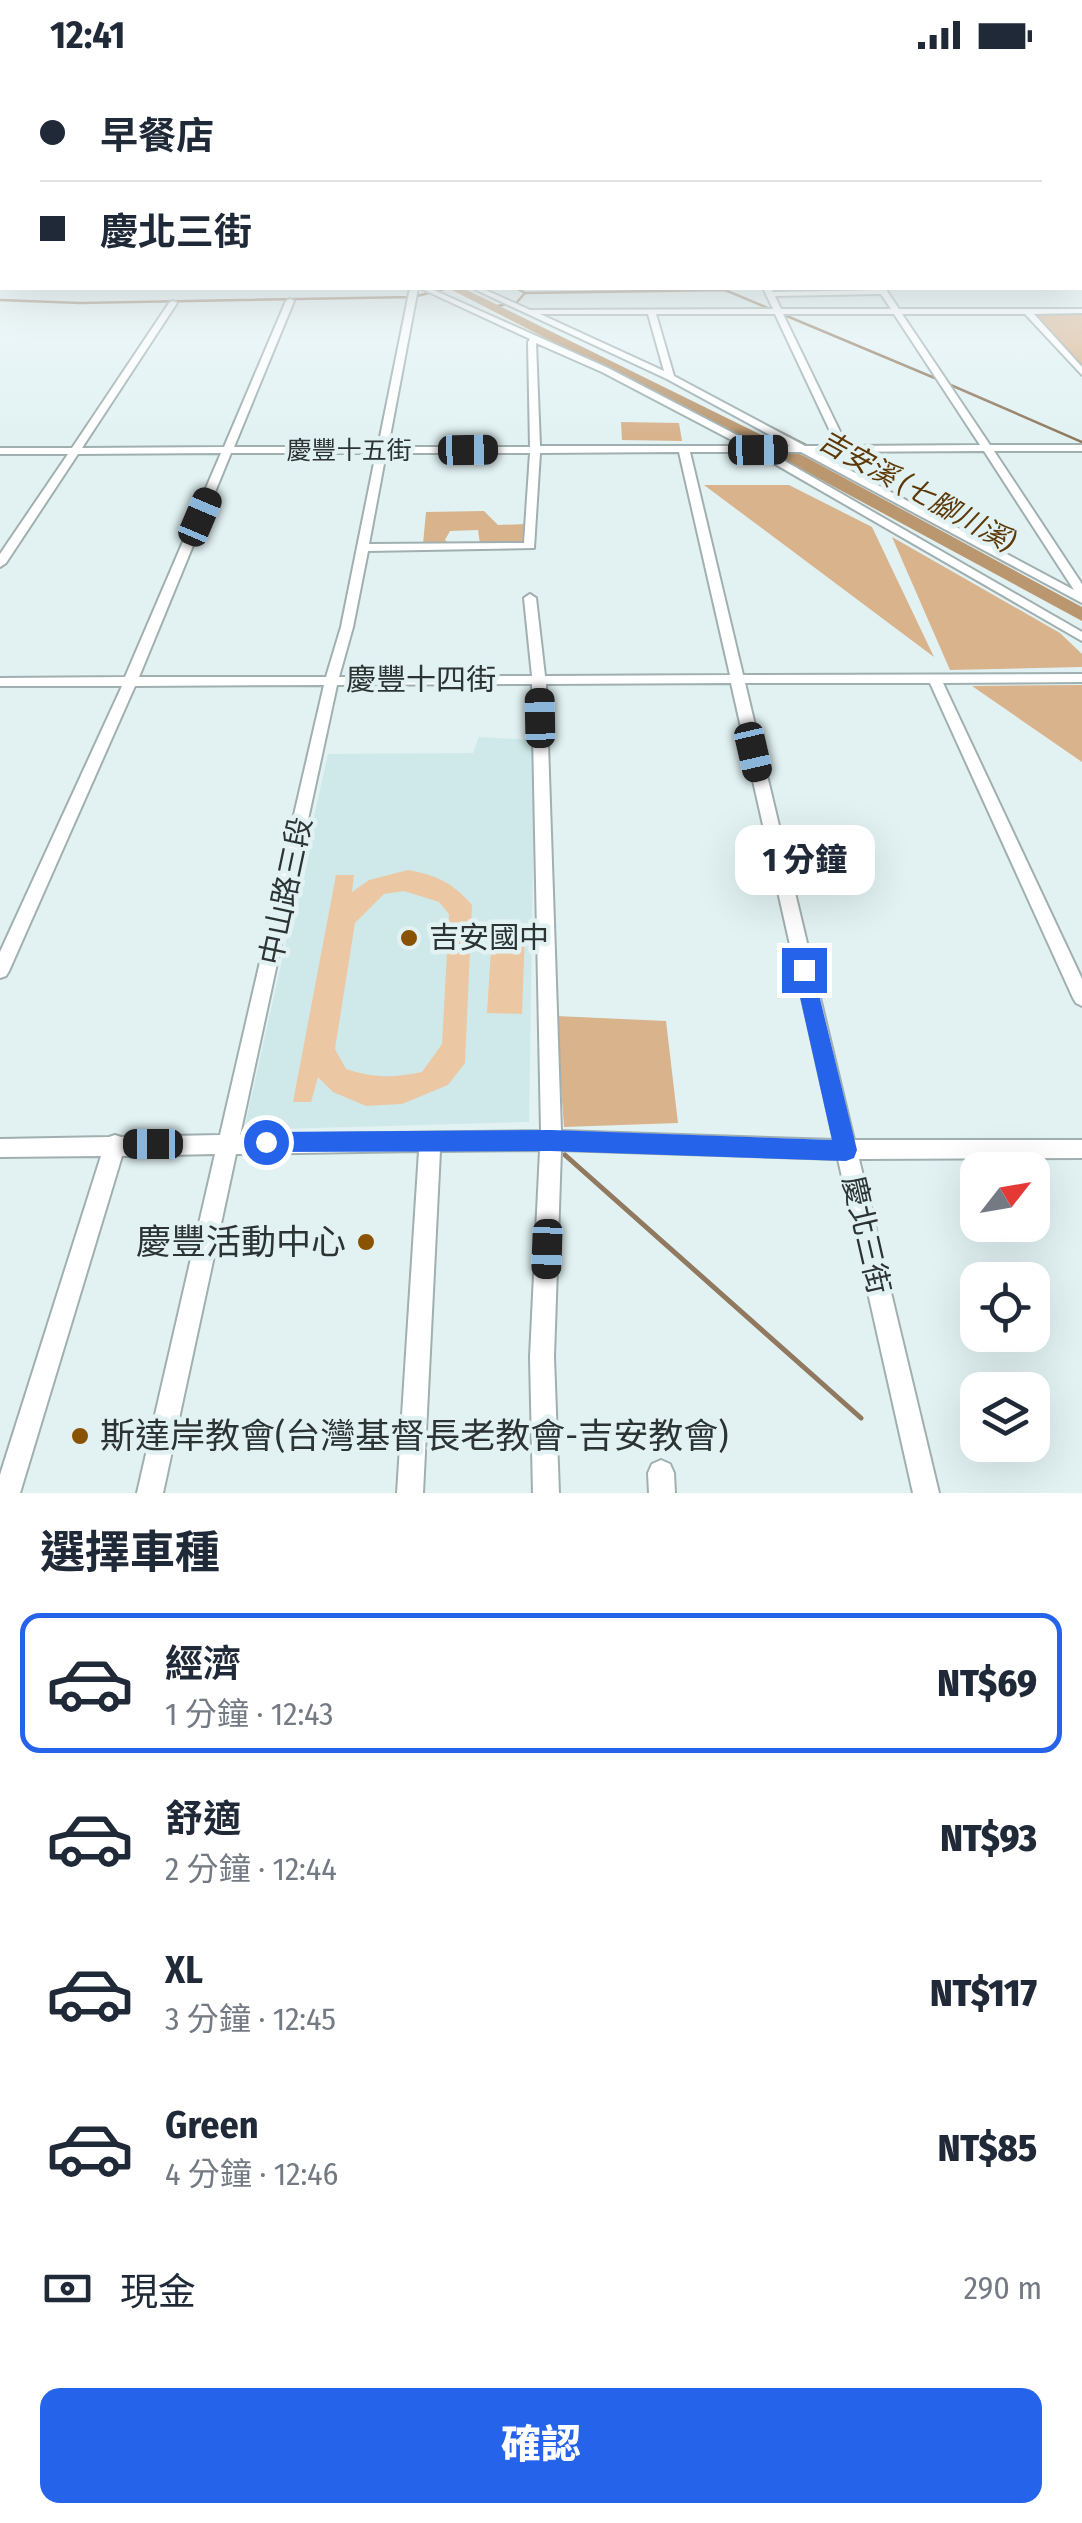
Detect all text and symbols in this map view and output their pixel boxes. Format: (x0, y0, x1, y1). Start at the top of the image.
text: 12:41 (50, 12, 125, 58)
text: 早餐店 (100, 113, 214, 159)
text: 慶北三街 (100, 209, 252, 255)
water label: 吉安溪 (七腳川溪) (813, 424, 1021, 558)
car (438, 434, 498, 466)
car (728, 434, 788, 466)
street label: 慶豐十五街 (286, 436, 412, 466)
car (174, 484, 226, 550)
street label: 慶豐十四街 (346, 662, 496, 698)
car (524, 688, 556, 748)
car (732, 719, 774, 785)
street label: 中山路三段 (253, 814, 319, 968)
callout: 1 分鐘 (734, 825, 874, 895)
text: 1 分鐘 (763, 841, 847, 879)
place label: 吉安國中 (429, 920, 549, 956)
marker: 吉安國中 (398, 927, 420, 949)
route end (782, 948, 827, 993)
route start (244, 1120, 289, 1165)
car (123, 1129, 183, 1159)
north arrow (960, 1152, 1050, 1242)
map controls (960, 1152, 1050, 1462)
street label: 慶北三街 (835, 1172, 897, 1298)
car (531, 1218, 563, 1280)
place label: 慶豐活動中心 (136, 1221, 346, 1263)
marker: 慶豐活動中心 (355, 1231, 377, 1253)
button: locate (960, 1262, 1050, 1352)
button: layers (960, 1372, 1050, 1462)
place label: 斯達岸教會(台灣基督長老教會-吉安教會) (100, 1415, 729, 1457)
marker: 斯達岸教會(台灣基督長老教會-吉安教會) (69, 1425, 91, 1447)
text: 選擇車種 (40, 1526, 220, 1580)
icon: car (45, 1638, 135, 1728)
text: 經濟 (165, 1641, 241, 1687)
text: NT$69 (937, 1660, 1037, 1706)
text: 1 分鐘 · 12:43 (165, 1695, 334, 1733)
icon: car (45, 1793, 135, 1883)
text: 舒適 (165, 1796, 241, 1842)
text: NT$93 (940, 1815, 1037, 1861)
text: 2 分鐘 · 12:44 (165, 1850, 337, 1888)
text: XL (165, 1947, 203, 1993)
icon: car (45, 1948, 135, 2038)
text: NT$117 (930, 1970, 1037, 2016)
text: 3 分鐘 · 12:45 (165, 2000, 336, 2038)
text: Green (165, 2102, 259, 2148)
icon: car (45, 2103, 135, 2193)
text: NT$85 (938, 2125, 1037, 2171)
text: 4 分鐘 · 12:46 (165, 2155, 338, 2193)
icon: cash (40, 2261, 95, 2316)
text: 現金 (120, 2269, 196, 2315)
text: 290 m (964, 2269, 1042, 2307)
button: 確認 (40, 2388, 1042, 2503)

